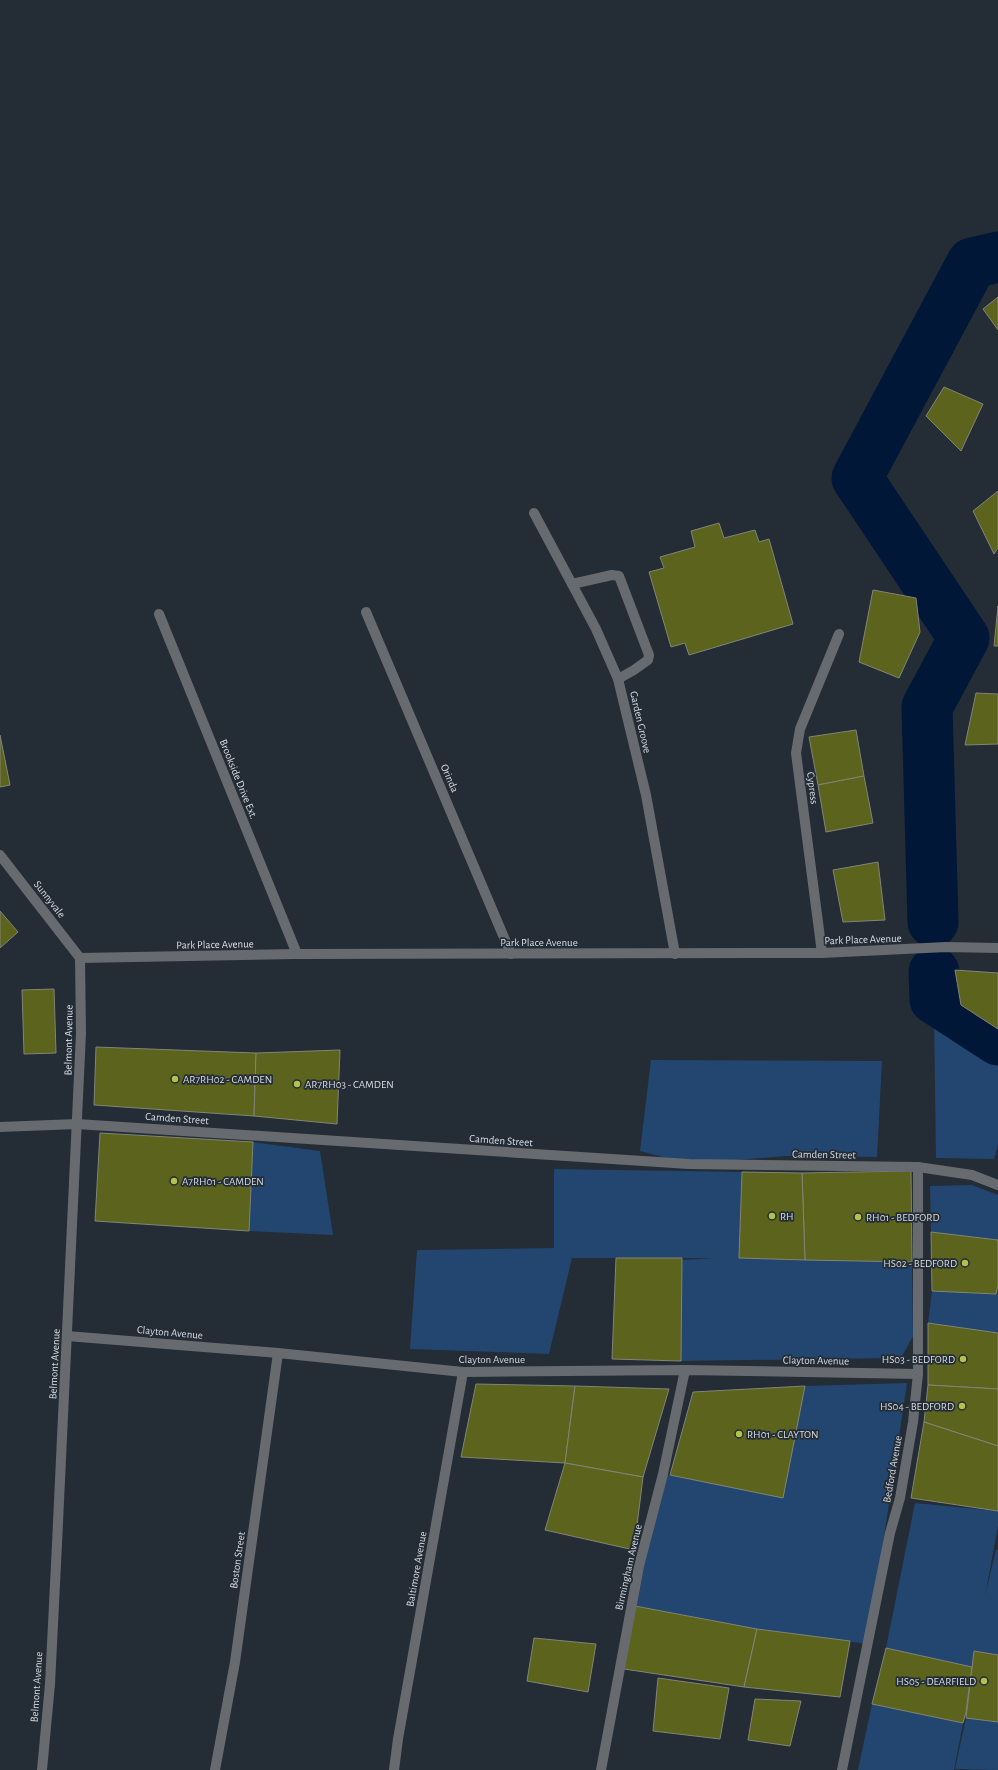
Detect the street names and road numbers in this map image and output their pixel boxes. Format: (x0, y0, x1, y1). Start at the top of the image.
street label: Garden Groove (628, 690, 653, 754)
street label: Brookside Drive Ext. (218, 738, 260, 821)
street label: Orinda (439, 762, 460, 794)
street label: Cypress (805, 771, 820, 805)
street label: Sunnyvale (32, 879, 67, 920)
street label: Park Place Avenue (824, 933, 902, 946)
street label: Park Place Avenue (500, 937, 578, 948)
street label: Park Place Avenue (176, 938, 254, 951)
street label: Belmont Avenue (62, 1005, 75, 1075)
street label: Camden Street (145, 1111, 210, 1126)
street label: Camden Street (469, 1133, 534, 1148)
street label: Camden Street (792, 1148, 856, 1161)
street label: Clayton Avenue (136, 1324, 203, 1341)
street label: Belmont Avenue (47, 1328, 62, 1400)
street label: Clayton Avenue (459, 1354, 525, 1365)
street label: Clayton Avenue (783, 1354, 849, 1367)
street label: Bedford Avenue (881, 1435, 904, 1504)
street label: Birmingham Avenue (613, 1523, 644, 1611)
street label: Boston Street (228, 1530, 247, 1589)
street label: Baltimore Avenue (404, 1530, 429, 1608)
street label: Belmont Avenue (29, 1651, 44, 1723)

